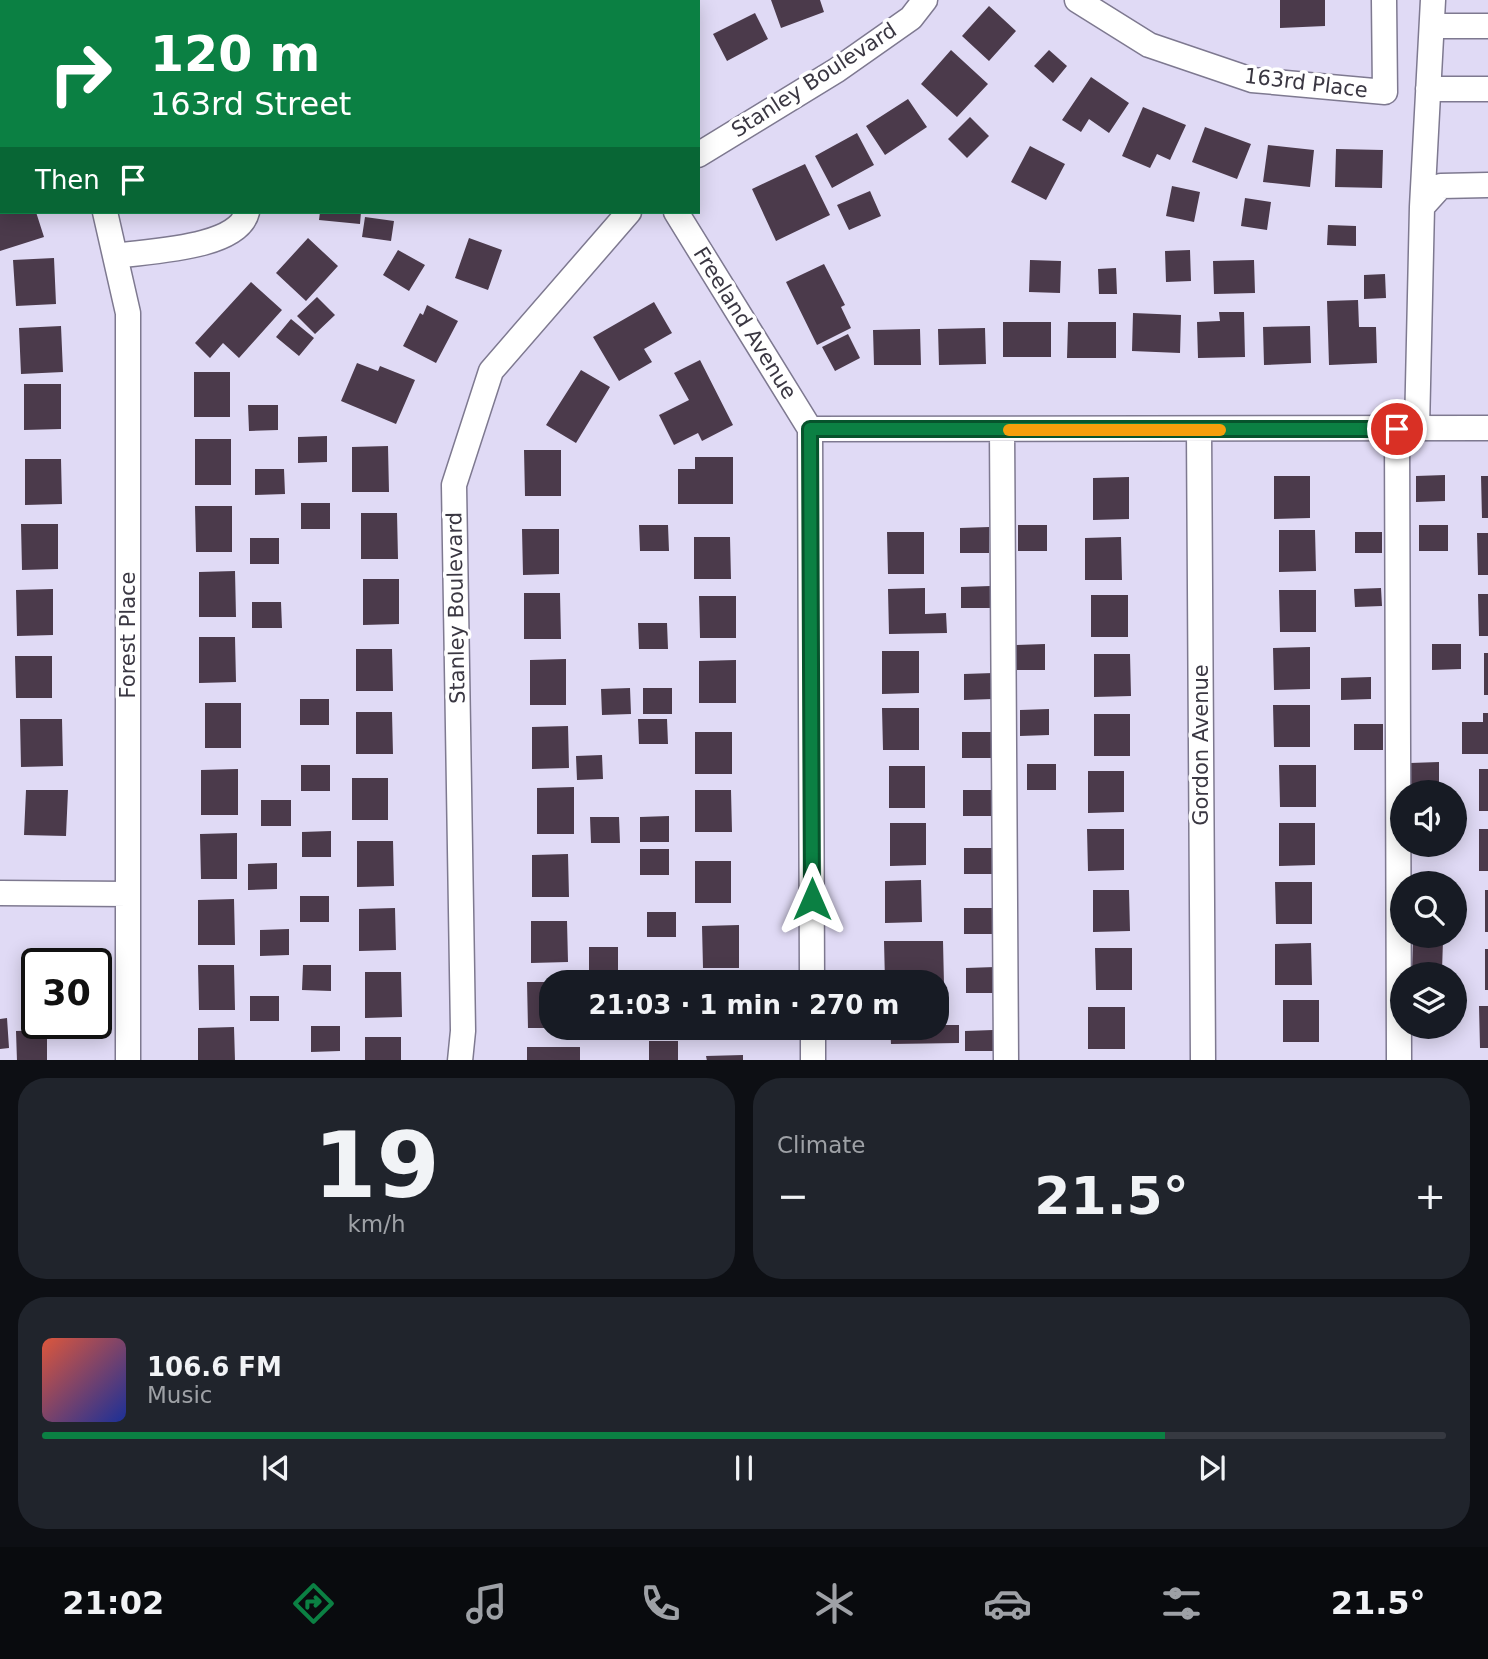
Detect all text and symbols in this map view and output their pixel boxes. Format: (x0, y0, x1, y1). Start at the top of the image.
street label: Stanley Boulevard (727, 18, 901, 142)
text: 120 m (150, 26, 320, 83)
icon: right (35, 28, 126, 119)
street label: 163rd Place (1243, 64, 1369, 102)
text: 163rd Street (150, 85, 351, 123)
icon: arrive (114, 161, 152, 199)
text: Then (35, 165, 100, 195)
street label: Freeland Avenue (689, 243, 801, 403)
pin (1367, 399, 1427, 459)
icon: arrive (1378, 410, 1416, 448)
street label: Stanley Boulevard (442, 512, 470, 704)
street label: Forest Place (116, 572, 140, 698)
street label: Gordon Avenue (1189, 664, 1213, 826)
map controls (1390, 780, 1467, 1039)
button: sound (1390, 780, 1467, 857)
position arrow (775, 862, 849, 936)
button: search (1390, 871, 1467, 948)
speed limit sign: 30 (21, 948, 112, 1039)
button: layers (1390, 962, 1467, 1039)
text: 21:03 · 1 min · 270 m (589, 990, 899, 1020)
text: 19 (313, 1113, 440, 1218)
text: Climate (777, 1132, 866, 1158)
text: 21.5° (1034, 1166, 1189, 1226)
text: − (777, 1174, 809, 1218)
text: + (1414, 1174, 1446, 1218)
text: km/h (347, 1211, 406, 1237)
text: 106.6 FM (147, 1352, 282, 1382)
text: Music (147, 1382, 212, 1408)
icon: previous (257, 1449, 295, 1487)
icon: pause (725, 1449, 763, 1487)
icon: next (1193, 1449, 1231, 1487)
icon: directions (289, 1579, 338, 1628)
icon: music (462, 1579, 511, 1628)
icon: phone (636, 1579, 685, 1628)
icon: climate (810, 1579, 859, 1628)
icon: car (983, 1579, 1032, 1628)
icon: filters (1157, 1579, 1206, 1628)
text: 21:02 (62, 1584, 164, 1622)
text: 21.5° (1331, 1584, 1426, 1622)

